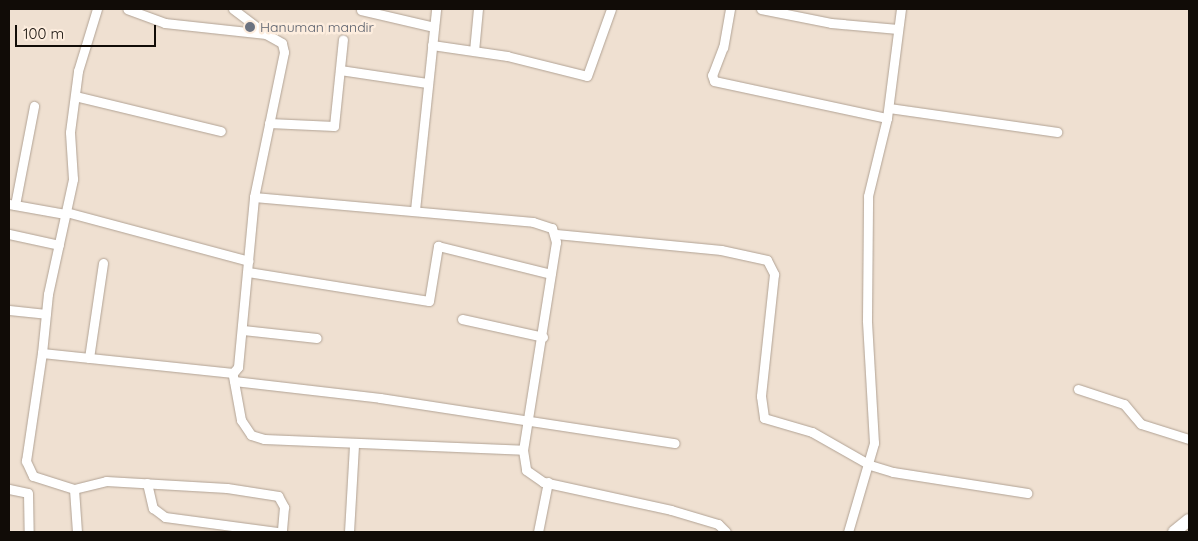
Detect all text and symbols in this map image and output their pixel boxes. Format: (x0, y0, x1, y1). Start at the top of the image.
scale bar (18, 15, 159, 47)
place label: Hanuman mandir (260, 19, 374, 35)
marker: Hanuman mandir (244, 21, 256, 33)
text: 100 m (23, 24, 64, 43)

